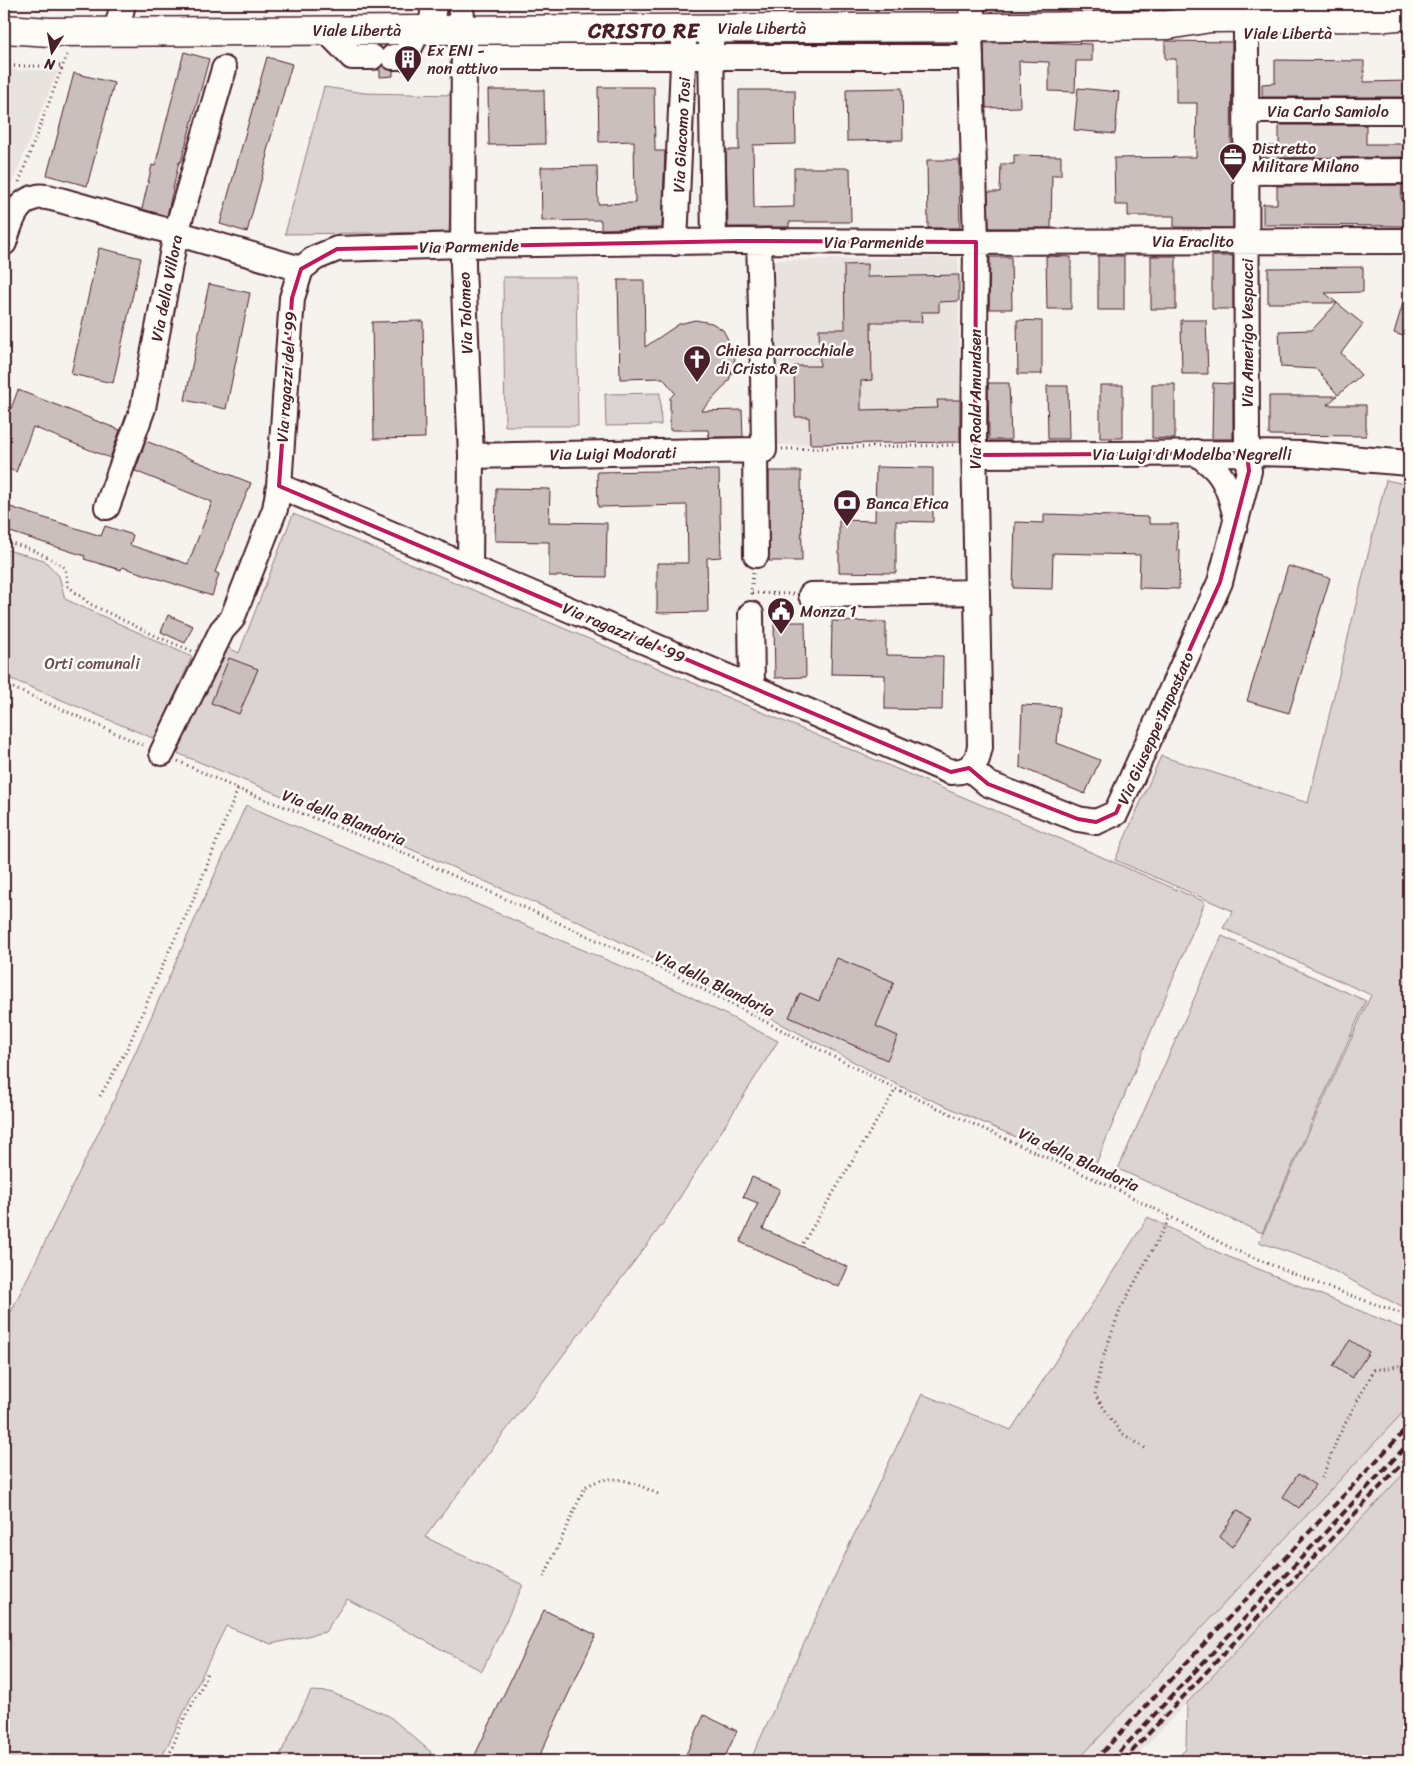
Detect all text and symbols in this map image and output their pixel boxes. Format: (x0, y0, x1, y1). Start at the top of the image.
district label: CRISTO RE (587, 12, 701, 50)
street label: Viale Libertà (718, 14, 806, 43)
street label: Viale Libertà (313, 16, 401, 45)
street label: Viale Libertà (1244, 19, 1332, 48)
north arrow (28, 28, 78, 78)
place label: Ex ENI - non attivo (427, 36, 498, 83)
building icon: Ex ENI - non attivo (393, 44, 423, 83)
text: N (42, 51, 58, 78)
street label: Via Giacomo Tosi (664, 76, 699, 193)
street label: Via Carlo Samiolo (1267, 97, 1389, 126)
place label: Distretto Militare Milano (1252, 134, 1359, 181)
office icon: Distretto Militare Milano (1218, 142, 1248, 181)
street label: Via Eraclito (1152, 227, 1234, 256)
street label: Via Parmenide (824, 228, 924, 257)
street label: Via Parmenide (419, 231, 519, 262)
street label: Via della Villora (142, 232, 191, 344)
street label: Via Amerigo Vespucci (1233, 258, 1262, 407)
street label: Via Tolomeo (450, 271, 481, 355)
street label: Via ragazzi del '99 (267, 310, 306, 443)
street label: Via Roald Amundsen (961, 329, 990, 469)
place label: Chiesa parrocchiale di Cristo Re (716, 336, 854, 383)
church icon: Chiesa parrocchiale di Cristo Re (682, 344, 712, 383)
street label: Via Luigi Modorati (549, 438, 677, 469)
street label: Via Luigi di Modelba Negrelli (1092, 440, 1292, 469)
bank icon: Banca Etica (832, 488, 862, 527)
place label: Banca Etica (866, 489, 949, 518)
street label: Via ragazzi del '99 (558, 593, 690, 671)
public building icon: Monza 1 (766, 596, 796, 635)
place label: Monza 1 (800, 597, 857, 626)
street label: Via Giuseppe Impastato (1109, 647, 1202, 809)
park label: Orti comunali (44, 649, 140, 678)
street label: Via della Blandoria (278, 781, 411, 855)
street label: Via della Blandoria (650, 942, 781, 1025)
street label: Via della Blandoria (1014, 1119, 1145, 1201)

